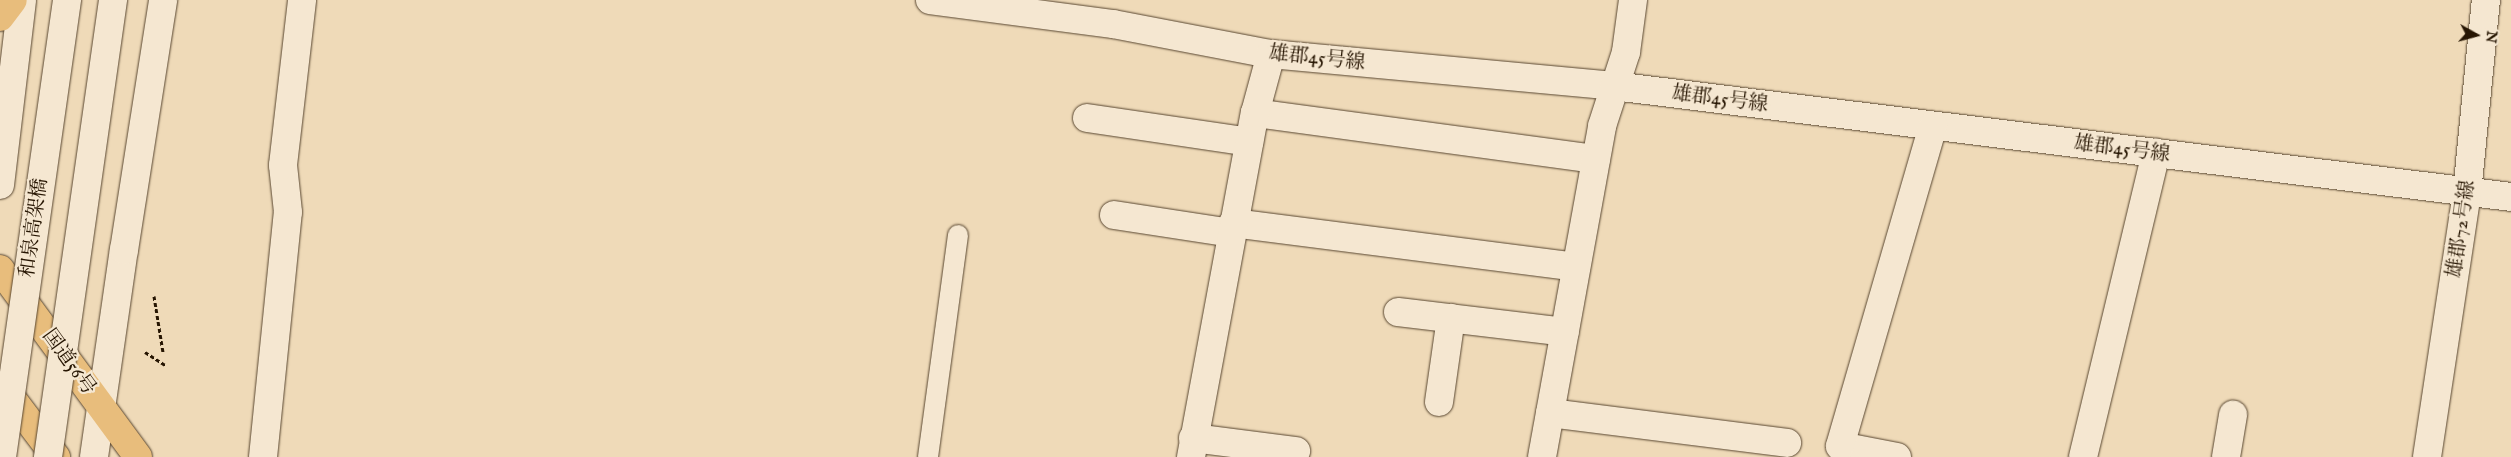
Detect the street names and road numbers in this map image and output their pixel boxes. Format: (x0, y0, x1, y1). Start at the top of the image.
street label: 雄郡45号線 (1268, 41, 1366, 75)
street label: 雄郡45号線 (1670, 81, 1770, 117)
street label: 雄郡45号線 (2072, 131, 2172, 167)
street label: 和泉高架橋 (15, 177, 53, 279)
street label: 雄郡72号線 (2442, 178, 2480, 280)
street label: 国道56号 (37, 324, 101, 400)

